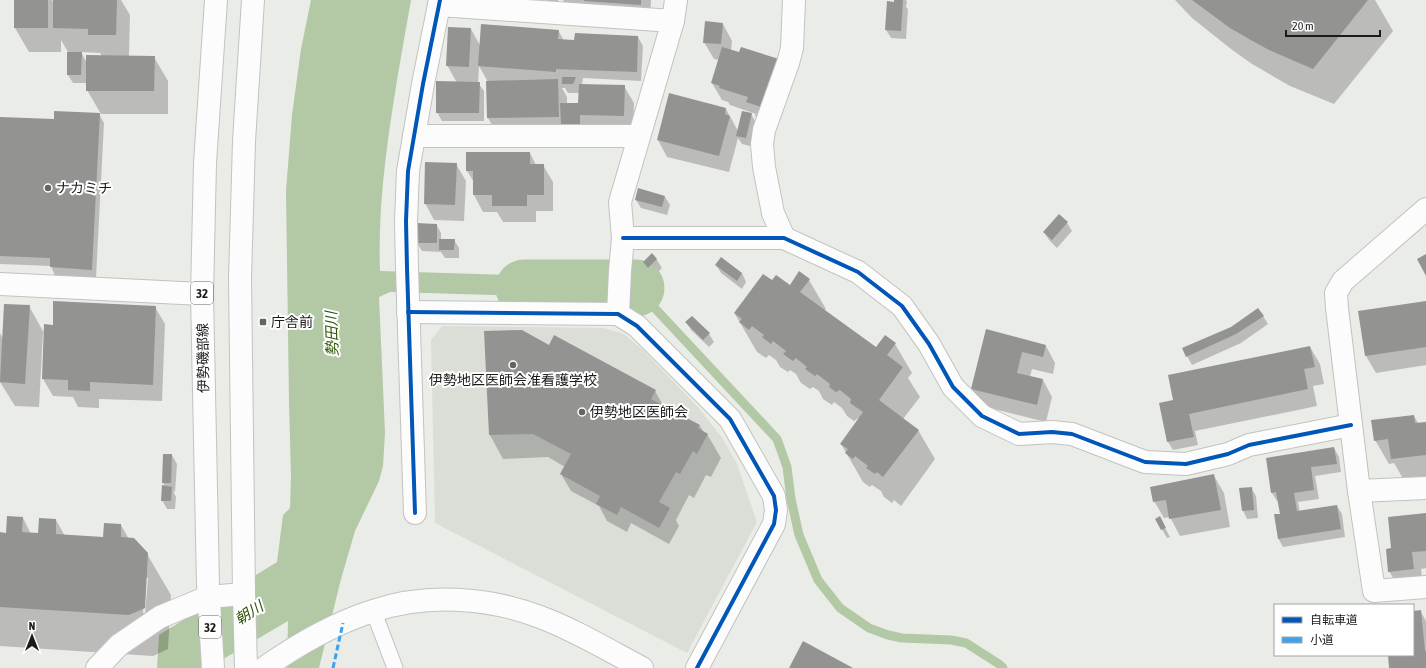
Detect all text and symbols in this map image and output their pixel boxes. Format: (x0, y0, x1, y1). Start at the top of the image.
scale bar (1286, 12, 1380, 38)
text: 20 m (1292, 19, 1314, 33)
place label: ナカミチ (56, 180, 112, 196)
marker: ナカミチ (43, 183, 53, 193)
road number: 32 (191, 282, 213, 304)
water label: 勢田川 (322, 309, 341, 357)
place label: 庁舎前 (271, 314, 313, 330)
marker: 庁舎前 (258, 317, 268, 327)
street label: 伊勢磯部線 (194, 323, 212, 393)
marker: 伊勢地区医師会准看護学校 (508, 360, 518, 370)
place label: 伊勢地区医師会准看護学校 (429, 372, 597, 388)
place label: 伊勢地区医師会 (590, 404, 688, 420)
marker: 伊勢地区医師会 (577, 407, 587, 417)
water label: 朝川 (232, 596, 268, 628)
legend (1274, 604, 1414, 656)
text: 自転車道 (1310, 613, 1358, 627)
north arrow (12, 616, 52, 656)
road number: 32 (199, 616, 221, 638)
text: N (29, 620, 35, 632)
text: 小道 (1310, 633, 1334, 647)

